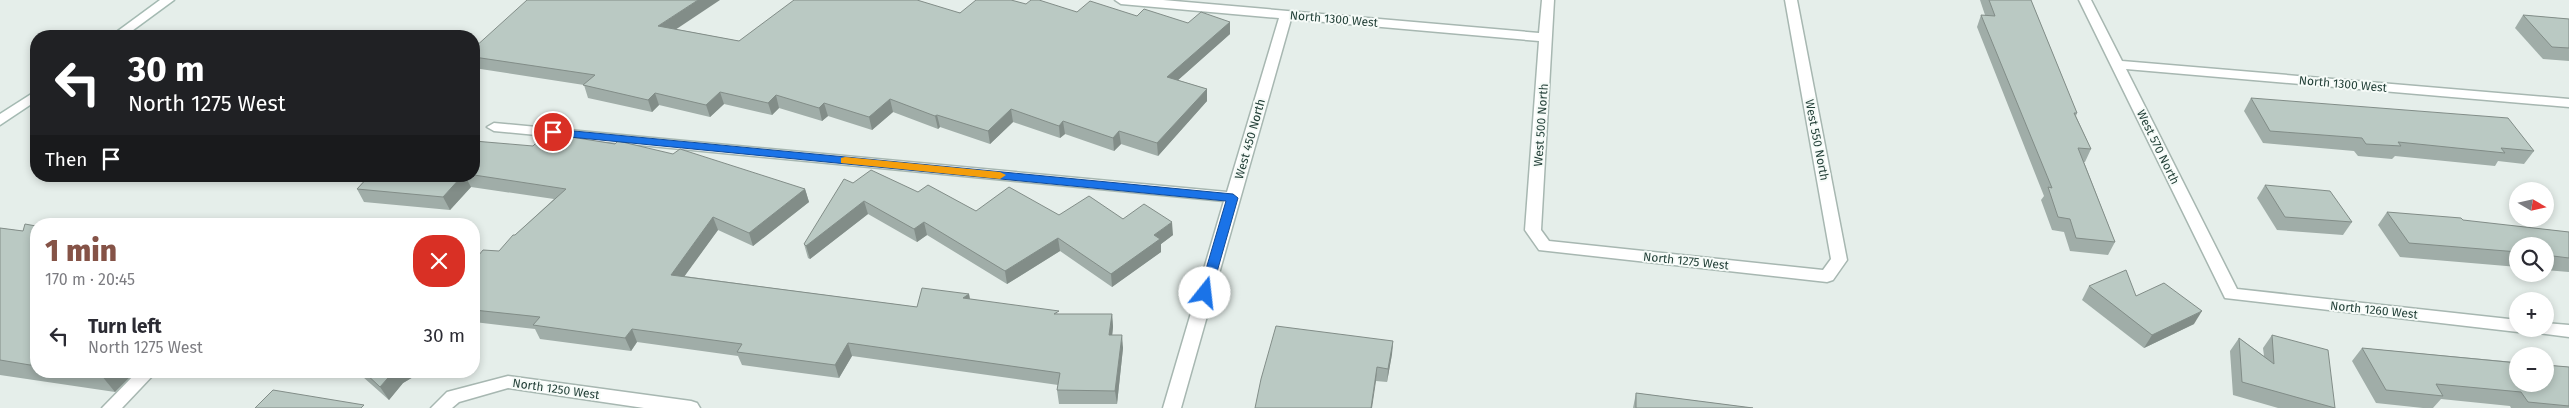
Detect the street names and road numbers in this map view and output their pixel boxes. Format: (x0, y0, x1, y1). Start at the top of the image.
street label: North 1300 West (1289, 8, 1379, 30)
street label: North 1300 West (2298, 73, 2388, 95)
street label: West 500 North (1531, 83, 1551, 167)
street label: West 450 North (1232, 97, 1268, 181)
street label: West 550 North (1802, 98, 1832, 182)
street label: West 570 North (2134, 107, 2182, 187)
street label: North 1275 West (1642, 250, 1730, 273)
street label: North 1260 West (2329, 298, 2419, 322)
street label: North 1250 West (512, 376, 601, 402)

